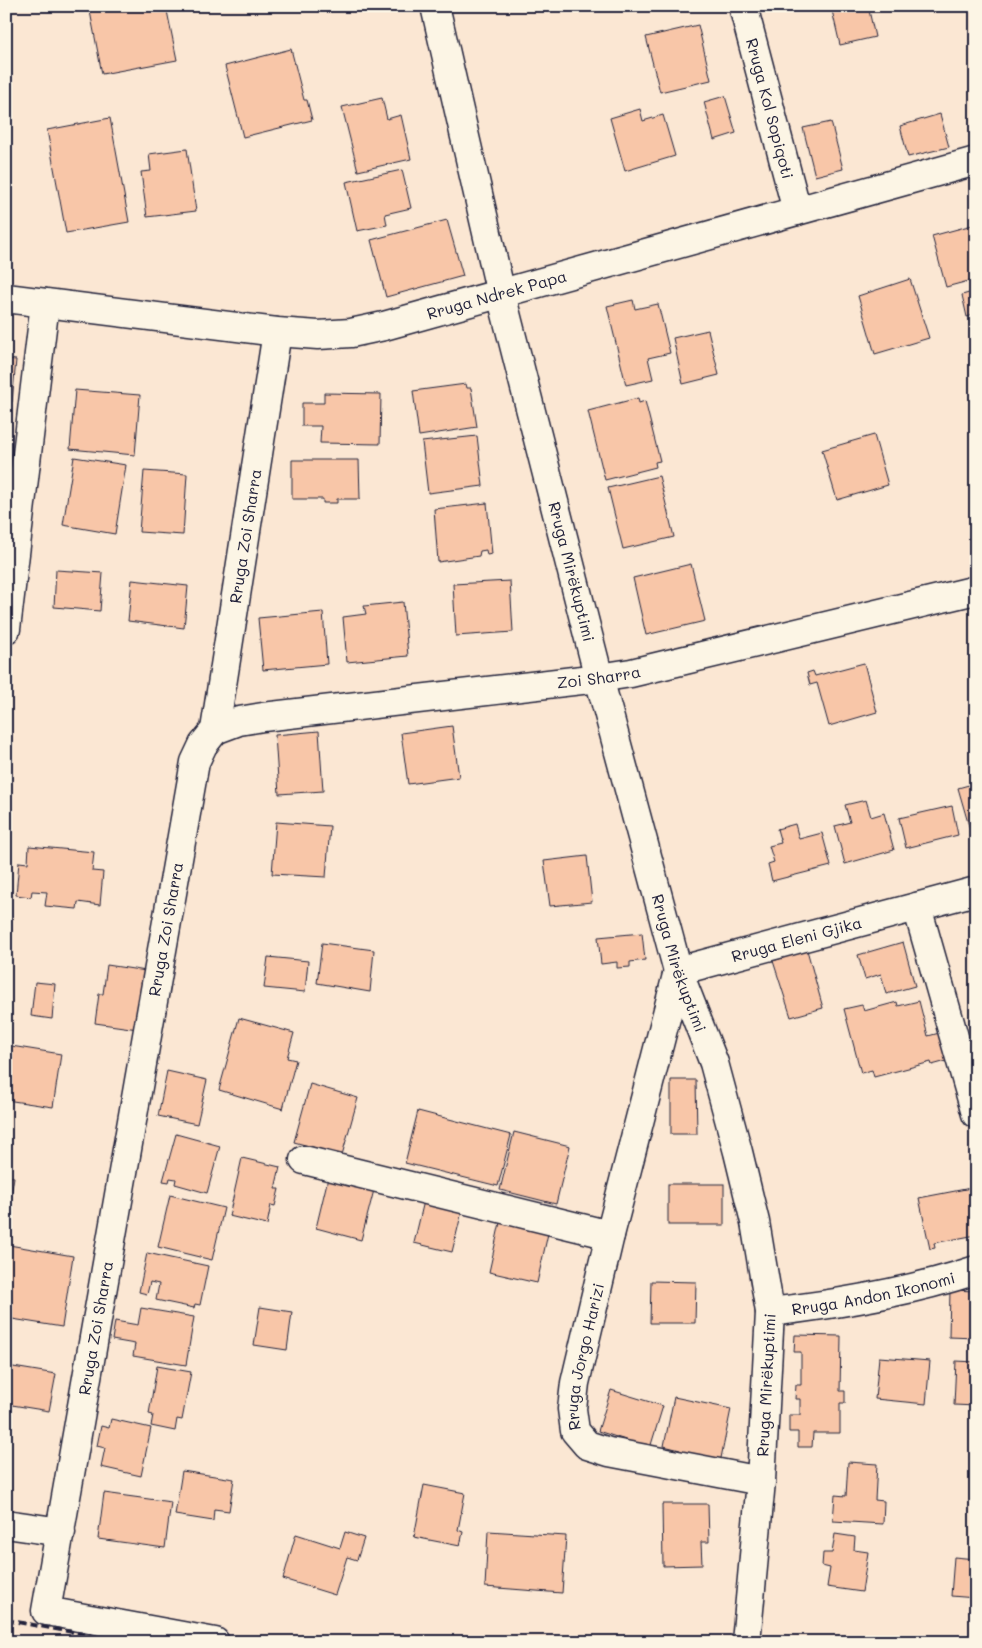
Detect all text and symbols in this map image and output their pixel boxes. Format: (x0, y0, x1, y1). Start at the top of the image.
street label: Rruga Kol Sopiqoti (742, 36, 799, 181)
street label: Rruga Ndrek Papa (424, 265, 569, 324)
street label: Rruga Zoi Sharra (224, 467, 266, 605)
street label: Rruga Mirëkuptimi (544, 499, 600, 644)
street label: Zoi Sharra (556, 660, 643, 693)
street label: Rruga Zoi Sharra (143, 860, 187, 998)
street label: Rruga Mirëkuptimi (648, 892, 712, 1035)
street label: Rruga Eleni Gjika (729, 911, 864, 966)
street label: Rruga Zoi Sharra (73, 1259, 117, 1397)
street label: Rruga Andon Ikonomi (790, 1266, 957, 1319)
street label: Rruga Jorgo Harizi (561, 1281, 608, 1432)
street label: Rruga Mirëkuptimi (751, 1313, 780, 1457)

